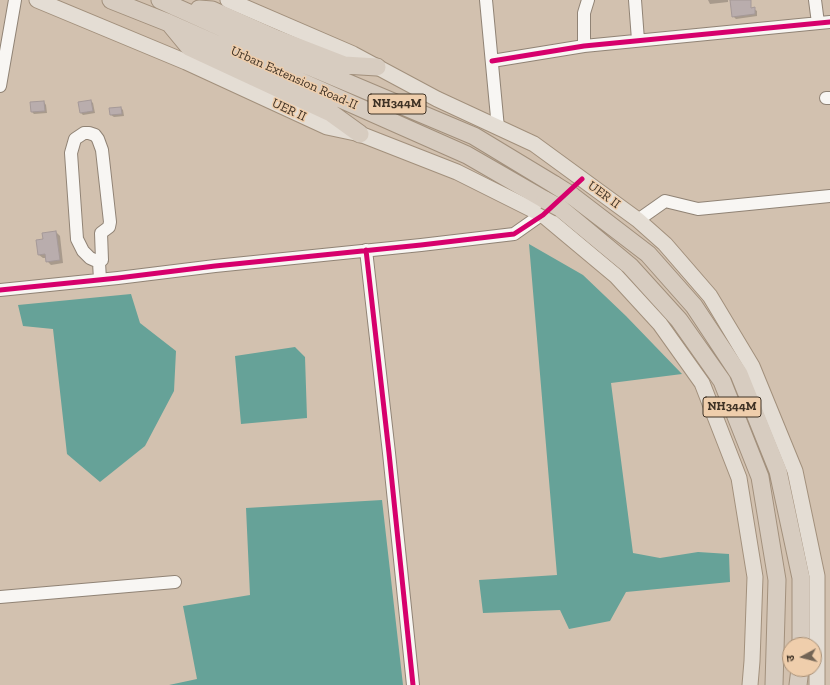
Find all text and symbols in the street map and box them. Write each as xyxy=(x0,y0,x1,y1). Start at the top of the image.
street label: Urban Extension Road-II xyxy=(228,43,360,113)
road number: NH344M xyxy=(368,94,426,114)
street label: UER II xyxy=(269,95,309,125)
street label: UER II xyxy=(585,178,623,212)
road number: NH344M xyxy=(703,397,761,417)
north arrow xyxy=(782,637,822,677)
text: उ xyxy=(784,654,797,662)

